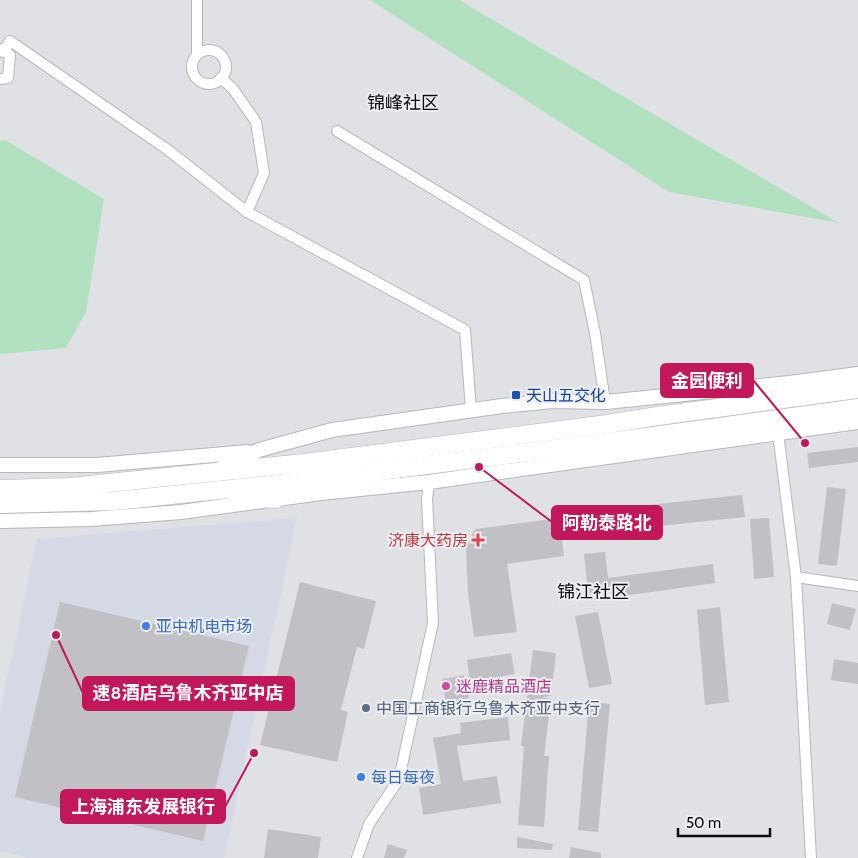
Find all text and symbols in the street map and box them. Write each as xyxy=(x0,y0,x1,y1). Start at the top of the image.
district label: 锦峰社区 xyxy=(367,92,439,114)
callout: 金园便利 xyxy=(661,364,753,397)
text: 金园便利 xyxy=(671,370,743,392)
place label: 天山五交化 xyxy=(526,386,606,405)
marker: 天山五交化 xyxy=(510,389,522,401)
callout: 阿勒泰路北 xyxy=(552,506,662,539)
text: 阿勒泰路北 xyxy=(562,512,652,534)
place label: 济康大药房 xyxy=(388,531,468,550)
marker: 济康大药房 xyxy=(472,534,484,546)
district label: 锦江社区 xyxy=(557,581,629,603)
place label: 亚中机电市场 xyxy=(156,617,252,636)
marker: 亚中机电市场 xyxy=(140,620,152,632)
callout: 速8酒店乌鲁木齐亚中店 xyxy=(83,677,294,710)
place label: 迷鹿精品酒店 xyxy=(456,677,552,696)
marker: 迷鹿精品酒店 xyxy=(440,680,452,692)
text: 速8酒店乌鲁木齐亚中店 xyxy=(93,682,283,704)
place label: 中国工商银行乌鲁木齐亚中支行 xyxy=(376,699,600,718)
marker: 中国工商银行乌鲁木齐亚中支行 xyxy=(360,702,372,714)
place label: 每日每夜 xyxy=(371,768,435,787)
marker: 每日每夜 xyxy=(355,771,367,783)
callout: 上海浦东发展银行 xyxy=(61,790,225,823)
text: 上海浦东发展银行 xyxy=(71,796,215,818)
scale bar xyxy=(678,806,770,838)
text: 50 m xyxy=(686,814,721,832)

